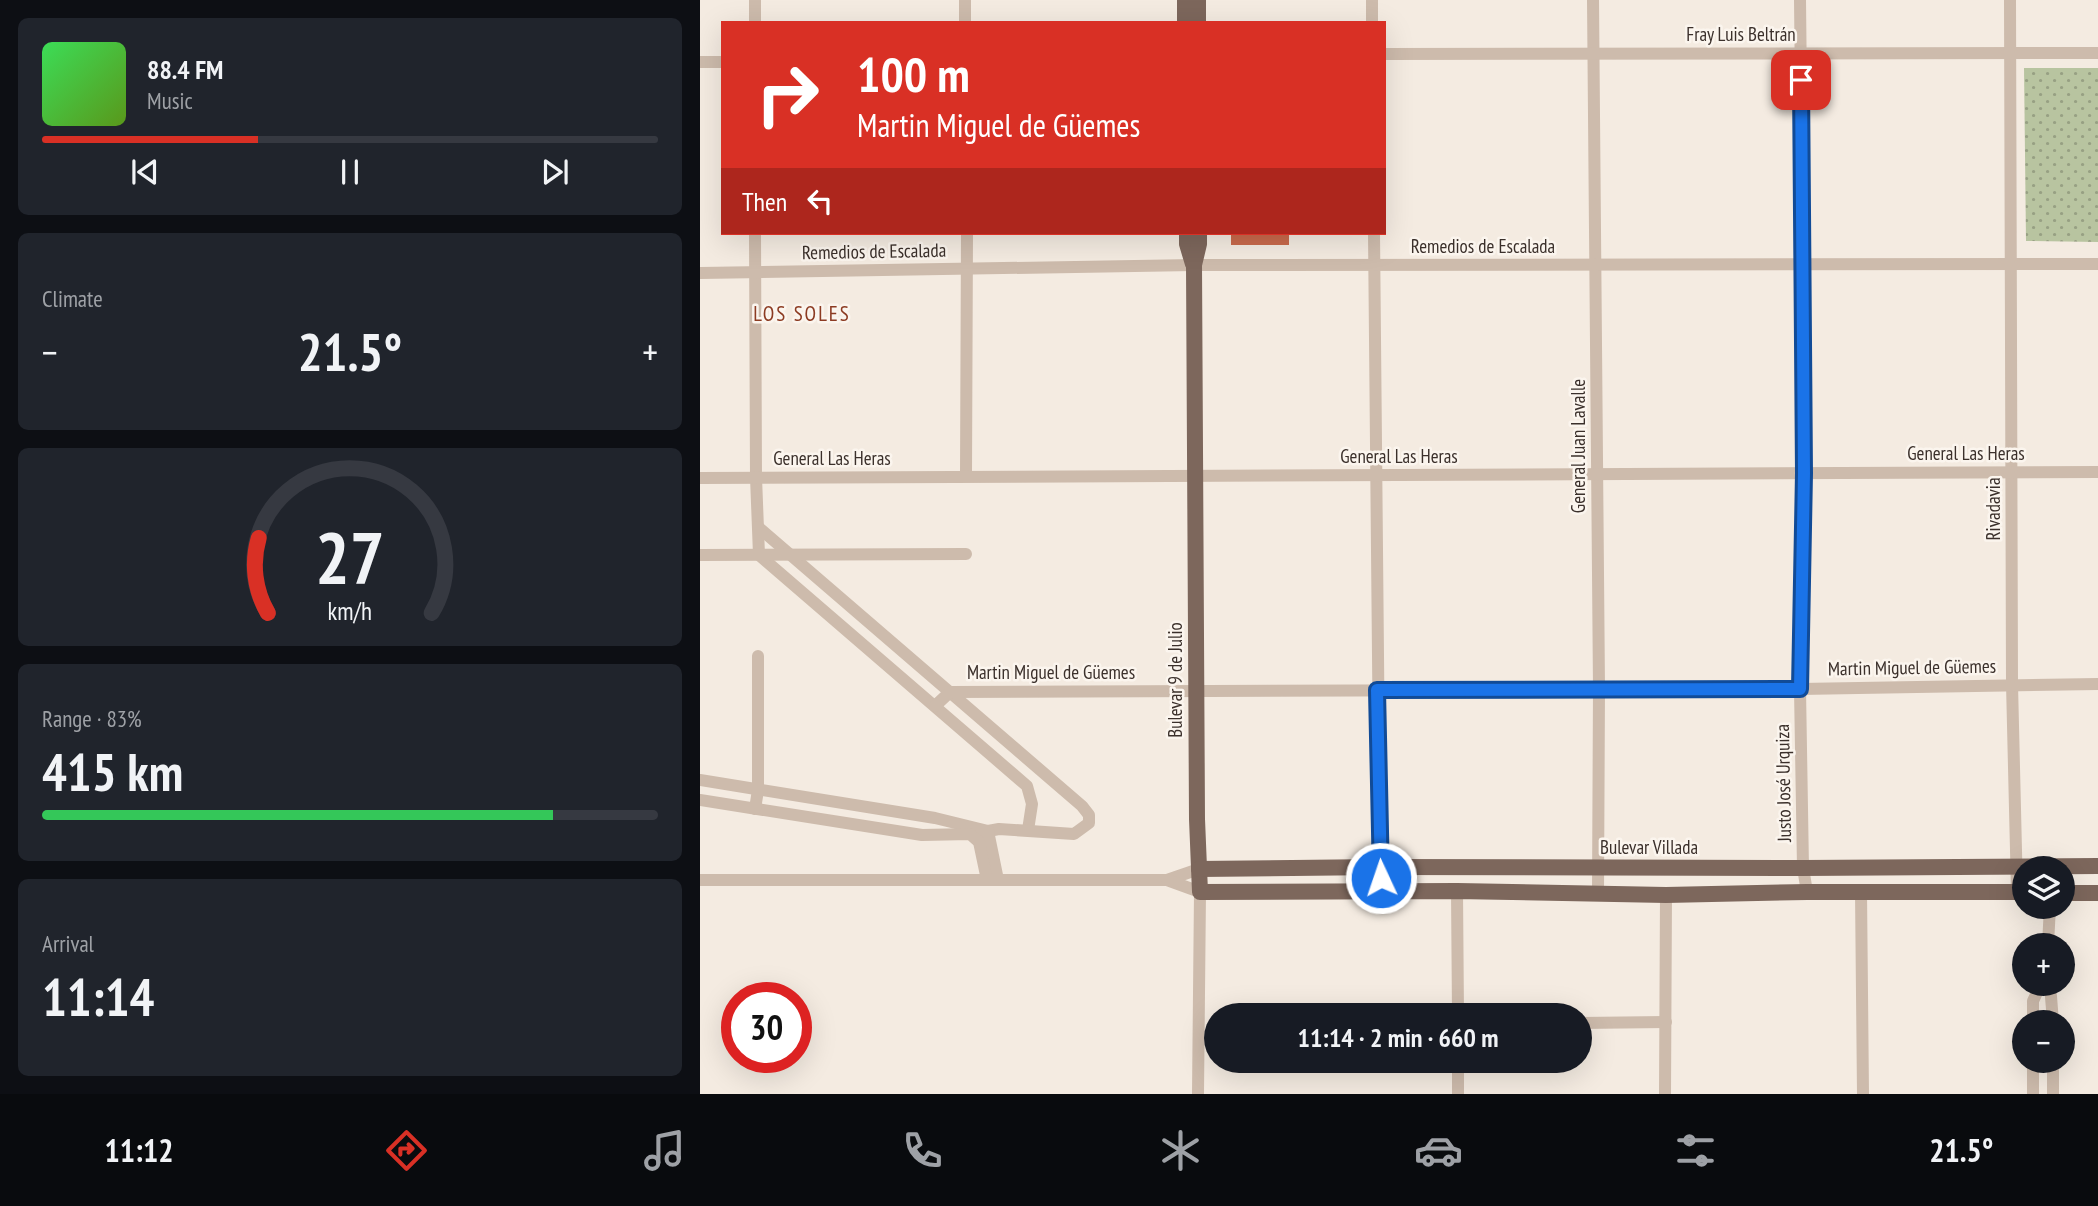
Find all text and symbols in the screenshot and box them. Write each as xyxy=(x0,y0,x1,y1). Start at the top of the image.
street label: Fray Luis Beltrán xyxy=(1686,22,1796,46)
text: 100 m xyxy=(857,42,970,106)
icon: right xyxy=(742,49,833,140)
pin xyxy=(1771,50,1831,110)
text: 88.4 FM xyxy=(147,53,223,86)
icon: arrive xyxy=(1782,61,1820,99)
text: Music xyxy=(147,86,193,115)
text: Martin Miguel de Güemes xyxy=(857,104,1140,146)
icon: previous xyxy=(126,153,164,191)
icon: pause xyxy=(331,153,369,191)
icon: next xyxy=(536,153,574,191)
icon: left xyxy=(801,182,839,220)
text: Then xyxy=(742,185,787,218)
street label: Remedios de Escalada xyxy=(1411,234,1555,258)
street label: Remedios de Escalada xyxy=(802,238,946,264)
text: Climate xyxy=(42,284,103,313)
district label: LOS SOLES xyxy=(753,300,851,327)
text: 21.5° xyxy=(298,318,402,385)
text: − xyxy=(42,327,58,376)
text: + xyxy=(642,327,658,376)
street label: General Juan Lavalle xyxy=(1566,379,1590,513)
street label: General Las Heras xyxy=(1907,441,2025,465)
street label: General Las Heras xyxy=(1340,444,1458,468)
street label: General Las Heras xyxy=(773,446,891,470)
street label: Rivadavia xyxy=(1981,477,2005,541)
text: 27 xyxy=(315,509,385,603)
text: km/h xyxy=(328,595,372,627)
street label: Bulevar 9 de Julio xyxy=(1163,622,1187,738)
street label: Martin Miguel de Güemes xyxy=(1828,654,1996,680)
street label: Martin Miguel de Güemes xyxy=(967,660,1135,684)
text: Range · 83% xyxy=(42,704,142,733)
street label: Justo José Urquiza xyxy=(1770,724,1796,843)
text: 415 km xyxy=(42,738,183,805)
street label: Bulevar Villada xyxy=(1600,835,1698,859)
position arrow xyxy=(1344,841,1418,915)
map controls xyxy=(2012,856,2075,1073)
button: layers xyxy=(2012,856,2075,919)
text: Arrival xyxy=(42,929,94,958)
button: + xyxy=(2012,933,2075,996)
text: 11:14 xyxy=(42,963,154,1030)
speed limit sign: 30 xyxy=(721,982,812,1073)
button: − xyxy=(2012,1010,2075,1073)
text: 11:14 · 2 min · 660 m xyxy=(1298,1021,1498,1054)
icon: directions xyxy=(382,1126,431,1175)
icon: music xyxy=(640,1126,689,1175)
icon: phone xyxy=(898,1126,947,1175)
icon: climate xyxy=(1156,1126,1205,1175)
icon: car xyxy=(1414,1126,1463,1175)
icon: filters xyxy=(1671,1126,1720,1175)
text: 11:12 xyxy=(104,1129,174,1171)
text: 21.5° xyxy=(1929,1129,1994,1171)

